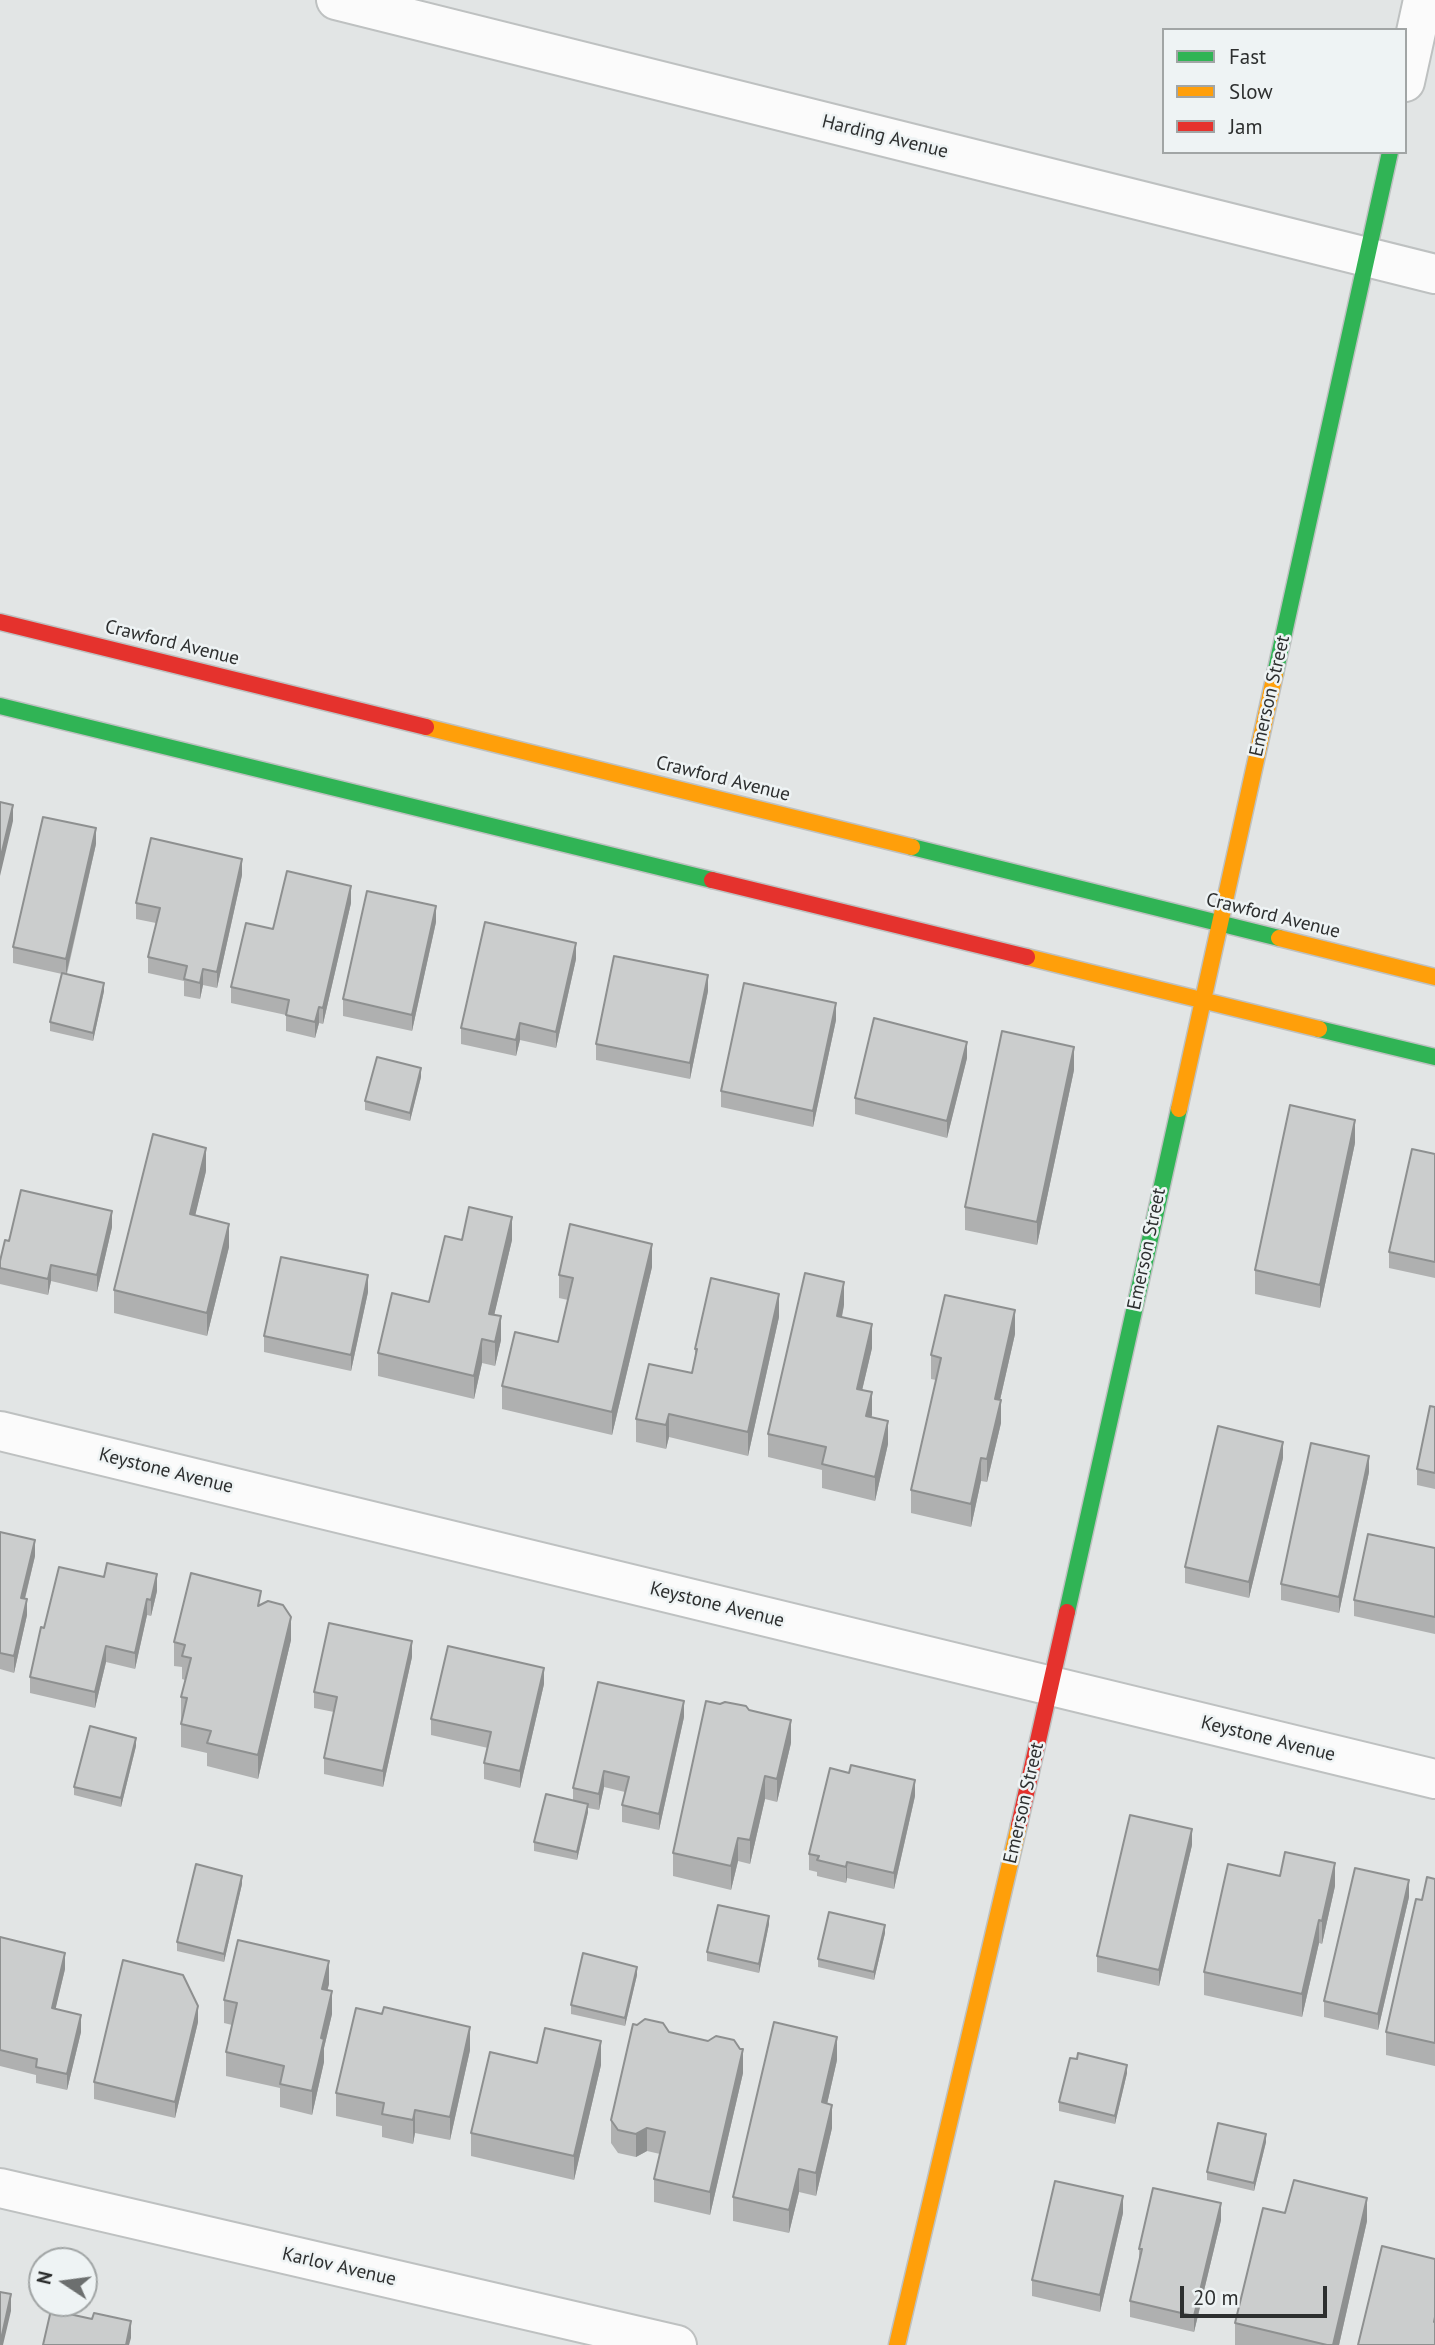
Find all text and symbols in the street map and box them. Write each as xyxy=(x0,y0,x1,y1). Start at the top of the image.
legend xyxy=(1162,28,1407,154)
text: Fast xyxy=(1229,43,1266,70)
text: Slow xyxy=(1229,78,1273,105)
street label: Harding Avenue xyxy=(820,110,950,164)
text: Jam xyxy=(1229,113,1263,140)
street label: Crawford Avenue xyxy=(103,615,241,671)
street label: Emerson Street xyxy=(1245,633,1295,759)
street label: Crawford Avenue xyxy=(654,751,792,807)
street label: Crawford Avenue xyxy=(1204,888,1342,944)
street label: Emerson Street xyxy=(1123,1186,1171,1312)
street label: Keystone Avenue xyxy=(96,1443,236,1499)
street label: Keystone Avenue xyxy=(647,1577,787,1633)
street label: Keystone Avenue xyxy=(1198,1711,1338,1767)
street label: Emerson Street xyxy=(999,1740,1049,1866)
street label: Karlov Avenue xyxy=(280,2243,398,2291)
north arrow xyxy=(28,2247,98,2317)
text: N xyxy=(31,2269,58,2287)
scale bar xyxy=(1183,2272,1330,2316)
text: 20 m xyxy=(1193,2284,1239,2311)

